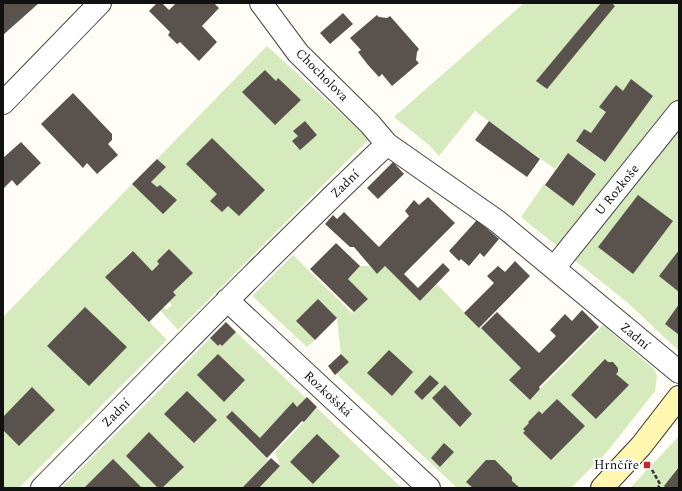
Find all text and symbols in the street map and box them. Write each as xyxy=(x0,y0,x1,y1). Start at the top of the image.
street label: Chocholova xyxy=(291,44,354,107)
street label: U Rozkoše xyxy=(590,160,644,220)
street label: Zadní xyxy=(326,164,365,203)
street label: Zadní xyxy=(616,318,655,355)
street label: Rozkošská xyxy=(299,366,357,422)
street label: Zadní xyxy=(97,393,136,432)
place label: Hrnčíře xyxy=(594,455,639,475)
marker: Hrnčíře xyxy=(642,460,652,470)

